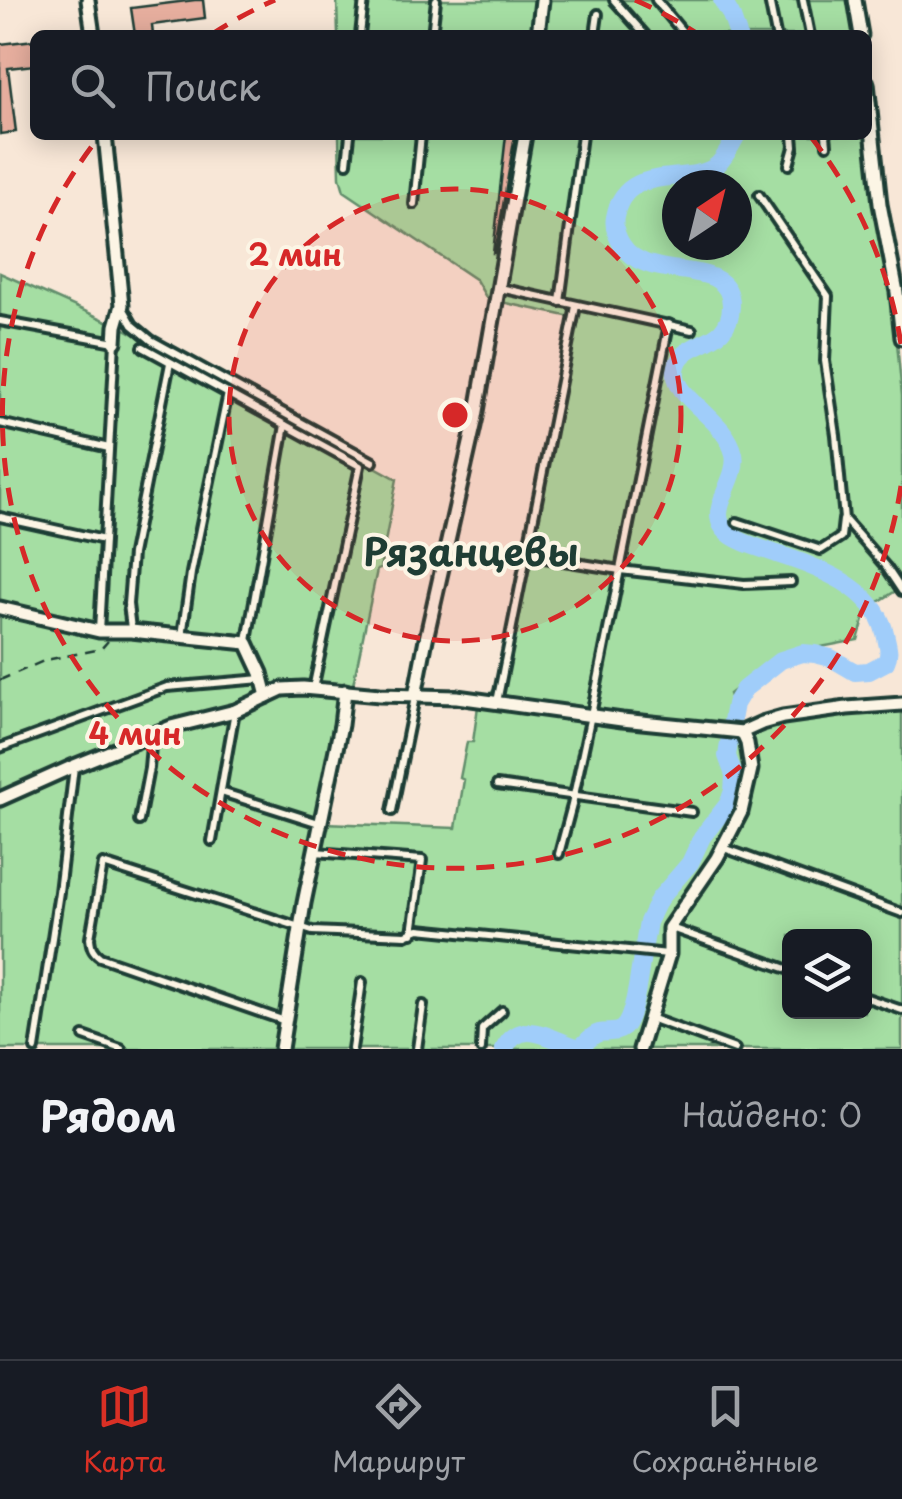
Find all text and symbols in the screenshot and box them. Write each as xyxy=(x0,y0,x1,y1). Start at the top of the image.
search box xyxy=(30,30,872,140)
text: Поиск xyxy=(145,57,260,114)
icon: search xyxy=(65,58,120,113)
north arrow xyxy=(662,170,752,260)
text: 2 мин xyxy=(248,231,342,276)
centre of rings xyxy=(437,397,473,433)
district label: Рязанцевы xyxy=(363,522,579,579)
text: 4 мин xyxy=(89,710,181,755)
map controls xyxy=(782,929,872,1019)
button: layers xyxy=(782,929,872,1019)
text: Рядом xyxy=(40,1083,177,1146)
text: Найдено: 0 xyxy=(682,1090,862,1138)
tab: Карта xyxy=(83,1379,166,1482)
tab: Маршрут xyxy=(332,1379,465,1482)
tab: Сохранённые xyxy=(631,1379,819,1482)

